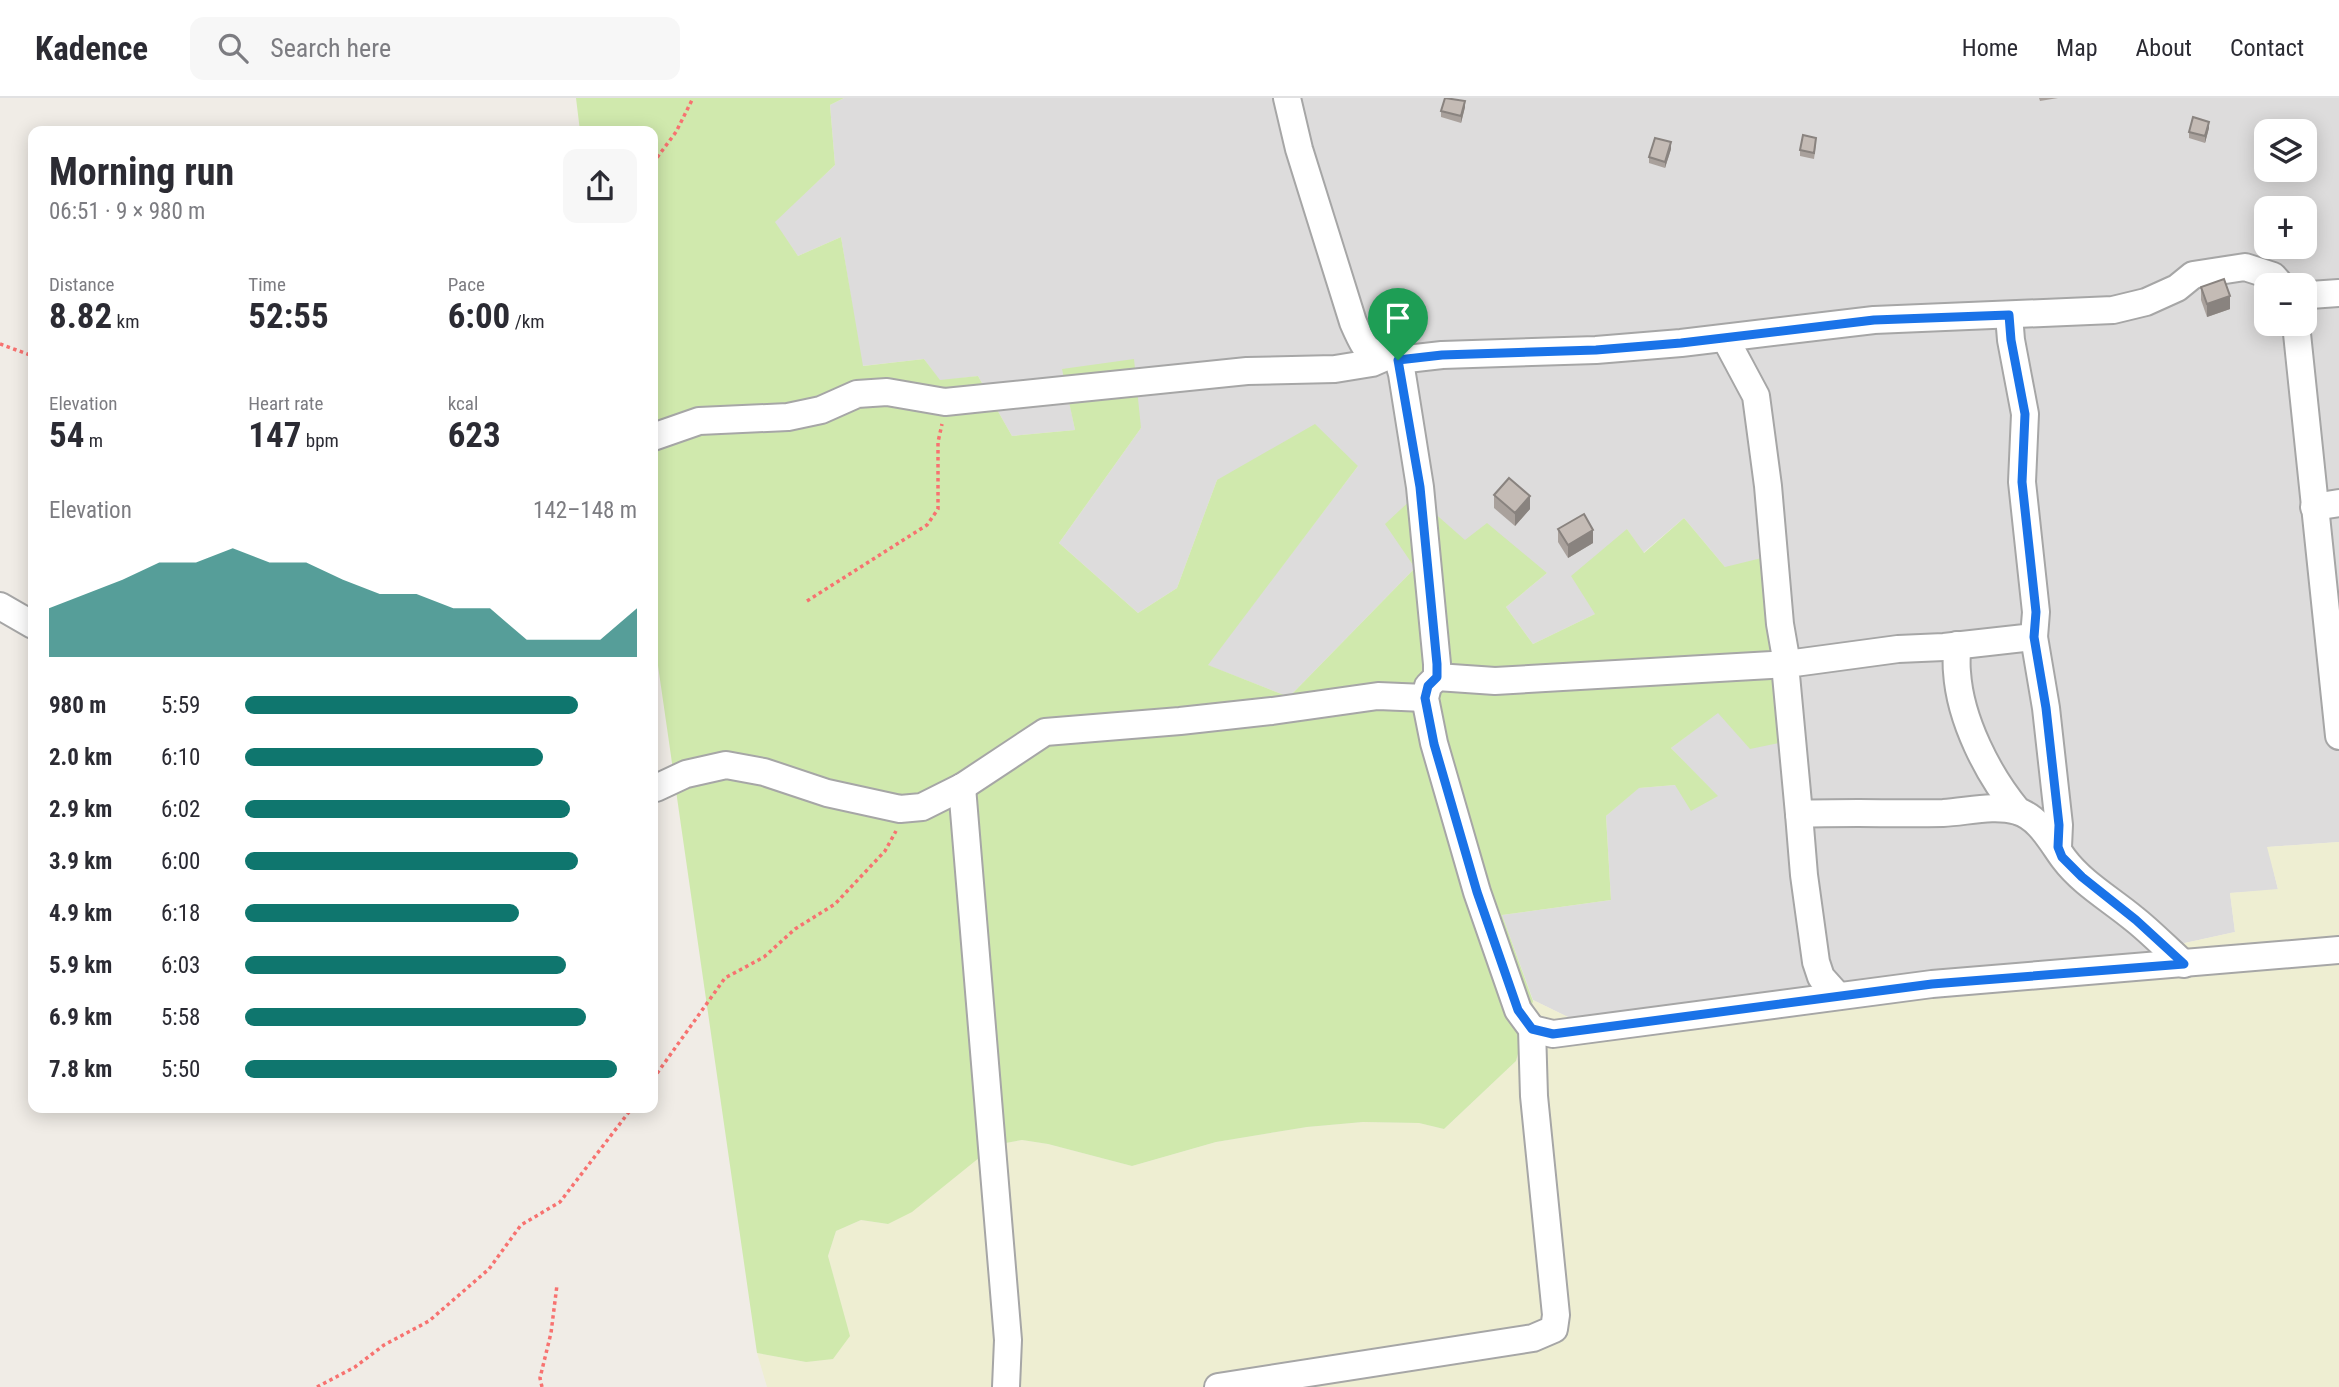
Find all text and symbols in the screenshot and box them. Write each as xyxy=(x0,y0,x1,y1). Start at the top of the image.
search box xyxy=(190,17,680,80)
text: Kadence xyxy=(35,29,148,68)
icon: search xyxy=(214,29,252,67)
text: Search here xyxy=(270,33,391,63)
text: Home xyxy=(1962,34,2018,62)
text: Map xyxy=(2056,34,2098,62)
text: About xyxy=(2136,34,2192,62)
text: Contact xyxy=(2230,34,2304,62)
map controls xyxy=(2254,119,2317,336)
button: layers xyxy=(2254,119,2317,182)
button: share xyxy=(563,149,637,223)
text: Morning run xyxy=(49,150,234,194)
button: + xyxy=(2254,196,2317,259)
text: 06:51 · 9 × 980 m xyxy=(49,198,205,225)
text: Distance xyxy=(49,273,114,296)
text: Time xyxy=(248,273,286,296)
text: Pace xyxy=(448,273,485,296)
button: − xyxy=(2254,273,2317,336)
pin xyxy=(1368,288,1428,360)
text: 8.82 xyxy=(49,296,112,337)
text: 52:55 xyxy=(248,296,329,337)
text: 6:00 xyxy=(448,296,510,337)
icon: arrive xyxy=(1379,299,1417,337)
text: km xyxy=(112,310,139,333)
text: /km xyxy=(510,310,545,333)
text: Elevation xyxy=(49,392,117,415)
text: Heart rate xyxy=(248,392,323,415)
text: kcal xyxy=(448,392,478,415)
text: 54 xyxy=(49,415,84,456)
text: 147 xyxy=(248,415,301,456)
text: 623 xyxy=(448,415,501,456)
text: m xyxy=(84,429,103,452)
text: bpm xyxy=(301,429,339,452)
text: Elevation xyxy=(49,497,132,524)
text: 142–148 m xyxy=(533,497,637,524)
text: 980 m xyxy=(49,692,106,719)
text: 5:59 xyxy=(161,692,200,719)
text: 2.0 km xyxy=(49,744,112,771)
text: 6:10 xyxy=(161,744,200,771)
text: 2.9 km xyxy=(49,796,112,823)
text: 6:02 xyxy=(161,796,200,823)
text: 3.9 km xyxy=(49,848,112,875)
text: 6:00 xyxy=(161,848,200,875)
text: 4.9 km xyxy=(49,900,112,927)
text: 6:18 xyxy=(161,900,200,927)
text: 5.9 km xyxy=(49,952,112,979)
text: 6:03 xyxy=(161,952,200,979)
text: 6.9 km xyxy=(49,1004,112,1031)
text: 5:58 xyxy=(161,1004,200,1031)
text: 7.8 km xyxy=(49,1056,112,1083)
text: 5:50 xyxy=(161,1056,200,1083)

